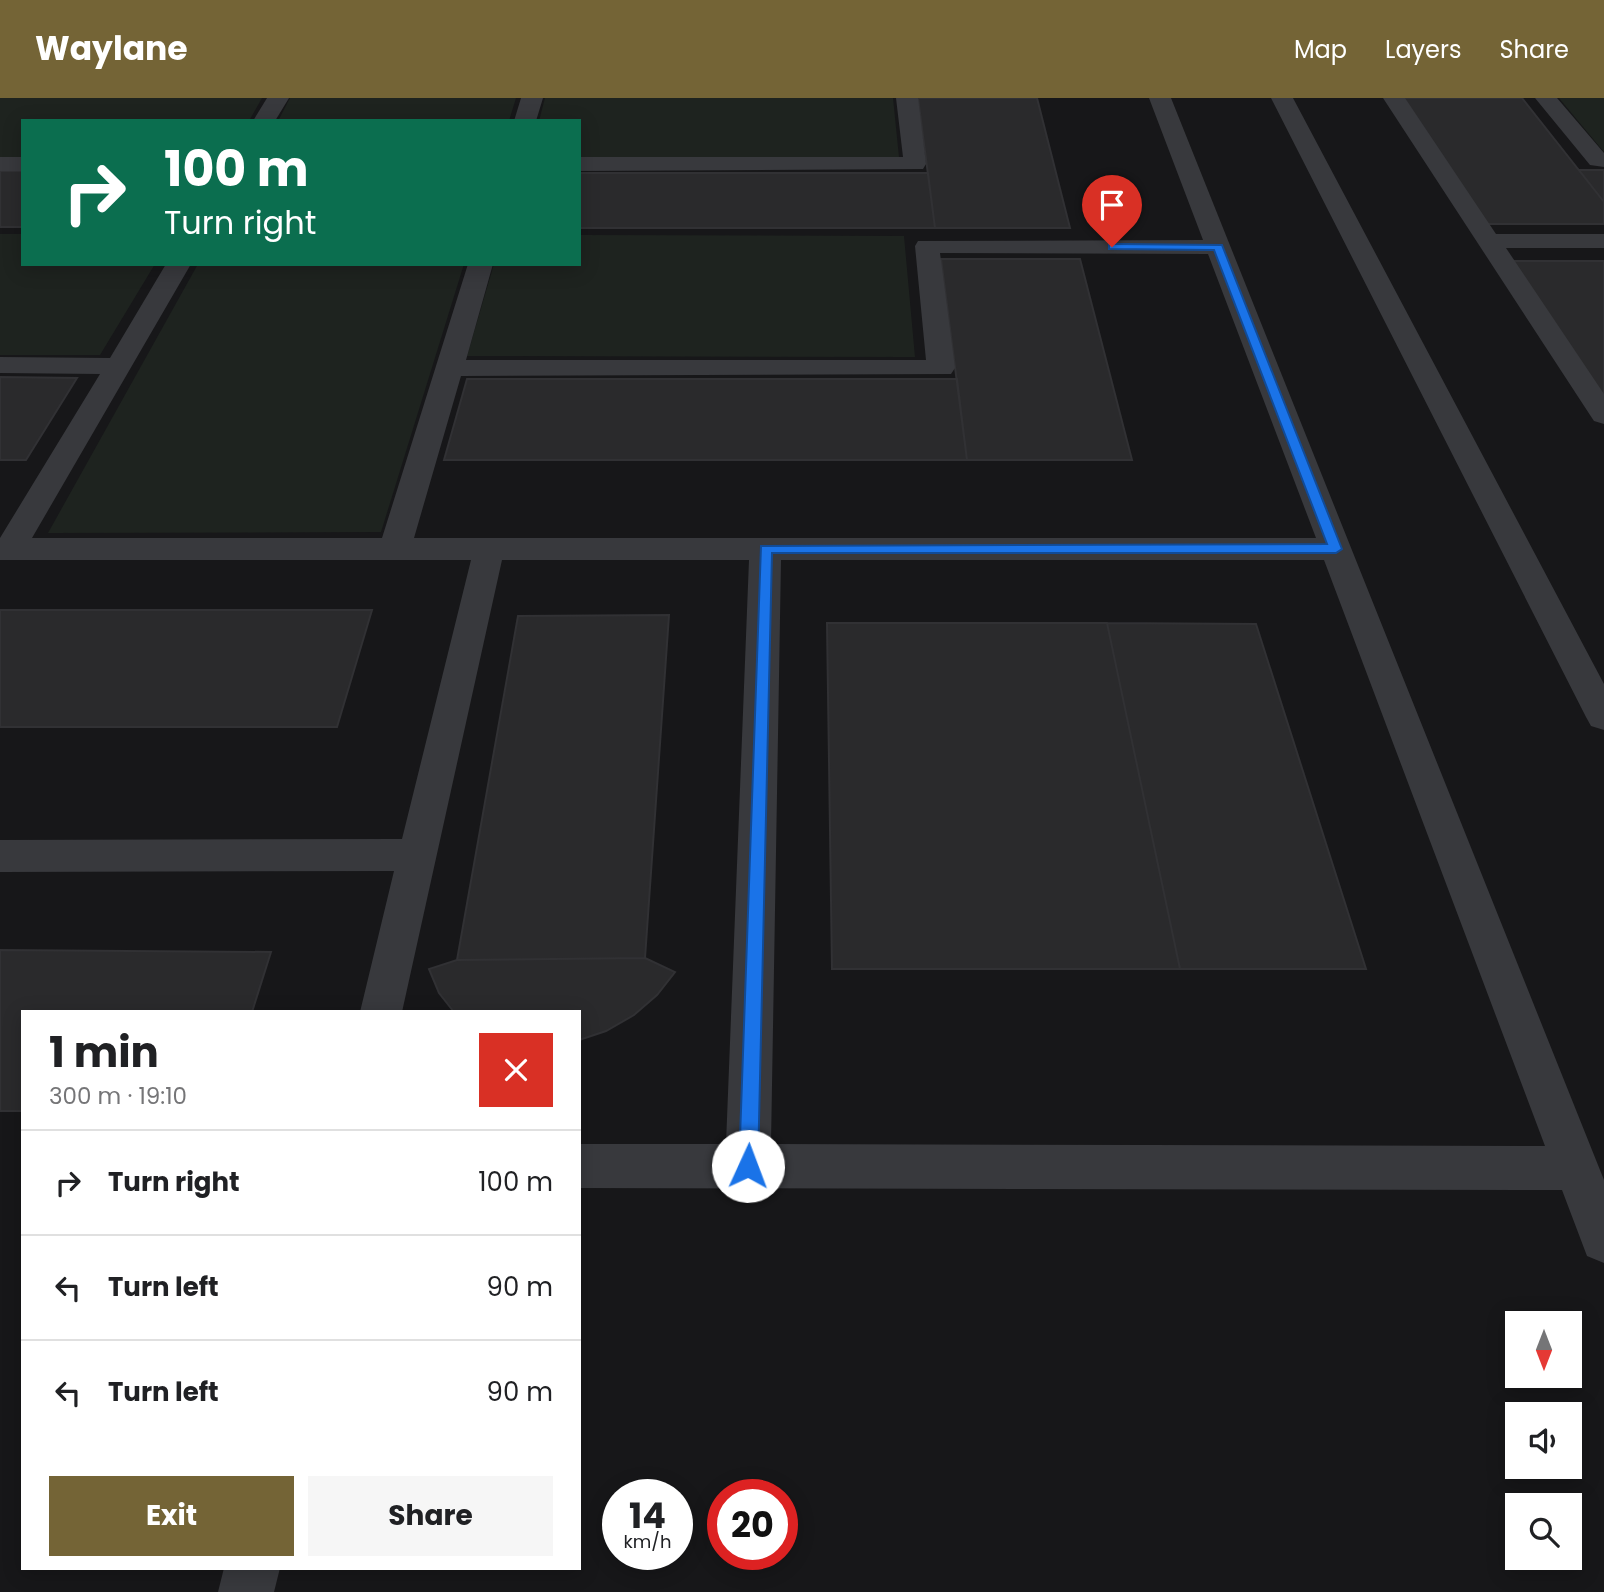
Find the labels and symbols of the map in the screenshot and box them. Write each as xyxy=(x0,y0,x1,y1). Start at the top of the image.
pin xyxy=(1082,175,1142,247)
position arrow xyxy=(711,1129,785,1203)
north arrow xyxy=(1505,1311,1582,1388)
speed limit sign: 20 xyxy=(707,1479,798,1570)

